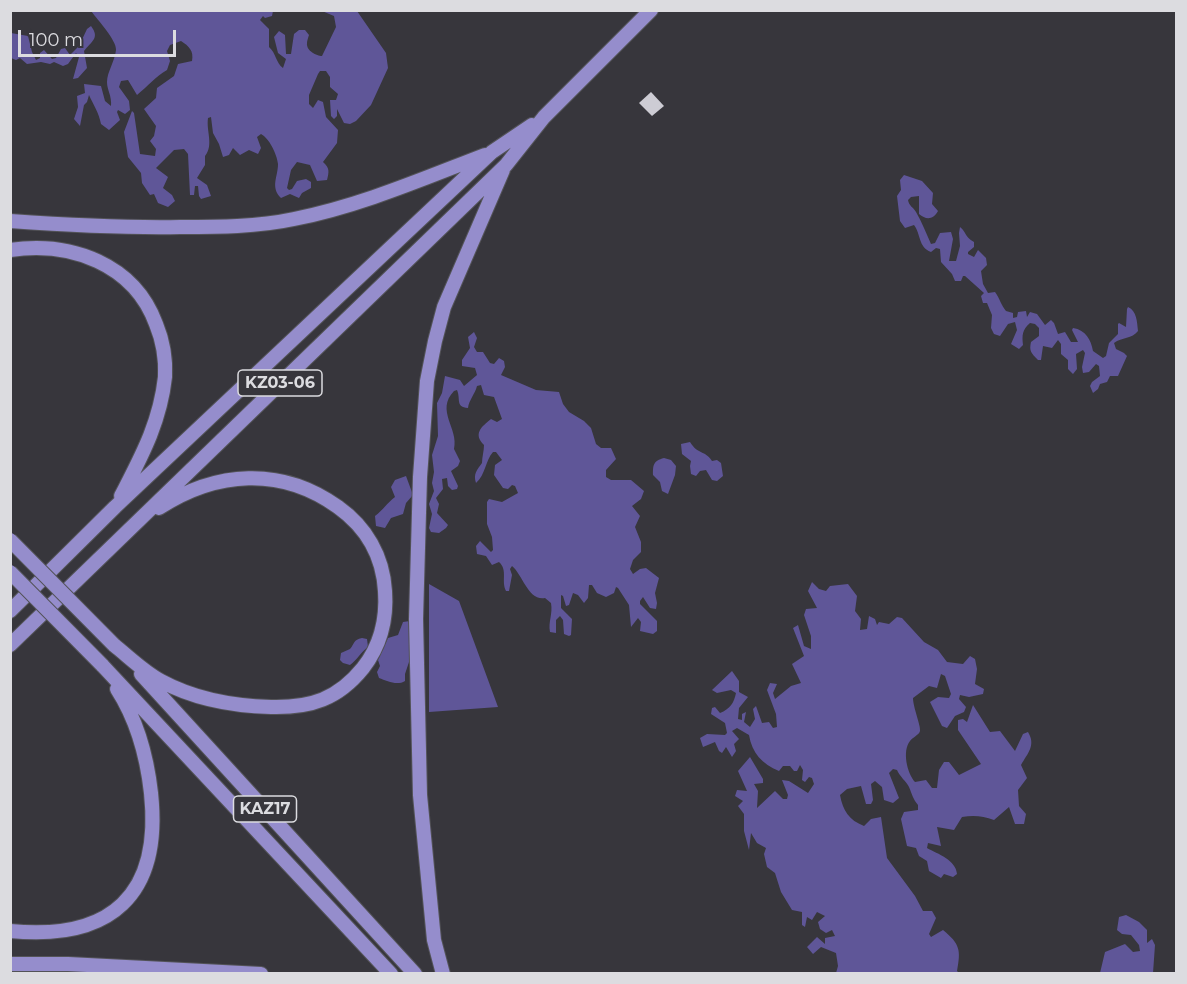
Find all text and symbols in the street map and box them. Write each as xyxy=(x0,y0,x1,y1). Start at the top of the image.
scale bar xyxy=(21,18,178,56)
text: 100 m xyxy=(29,29,83,51)
road number: KZ03-06 xyxy=(238,370,322,396)
road number: KAZ17 xyxy=(234,796,296,822)

